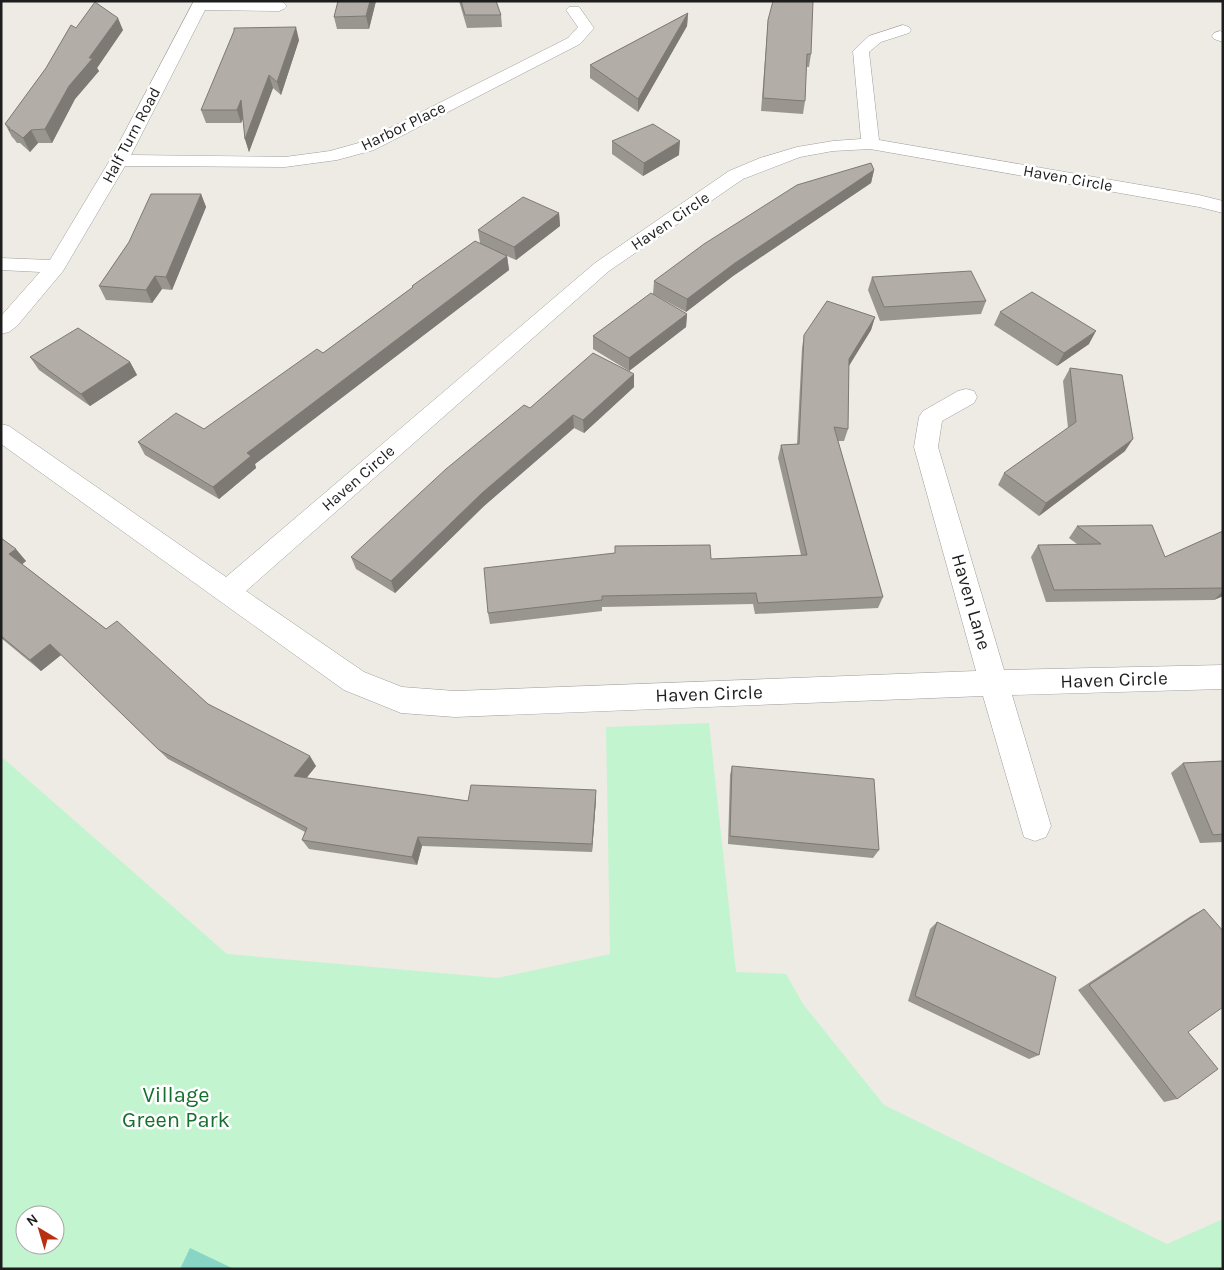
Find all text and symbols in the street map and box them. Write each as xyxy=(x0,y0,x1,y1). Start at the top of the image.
street label: Half Turn Road xyxy=(98,84,164,186)
street label: Harbor Place xyxy=(358,97,448,155)
street label: Haven Circle xyxy=(1022,161,1114,195)
street label: Haven Circle xyxy=(627,188,713,254)
street label: Haven Circle xyxy=(318,441,398,515)
street label: Haven Lane xyxy=(947,551,995,653)
street label: Haven Circle xyxy=(1060,667,1168,693)
street label: Haven Circle xyxy=(655,681,763,707)
park label: Village Green Park xyxy=(122,1082,230,1133)
north arrow xyxy=(15,1205,65,1255)
text: N xyxy=(23,1210,41,1230)

